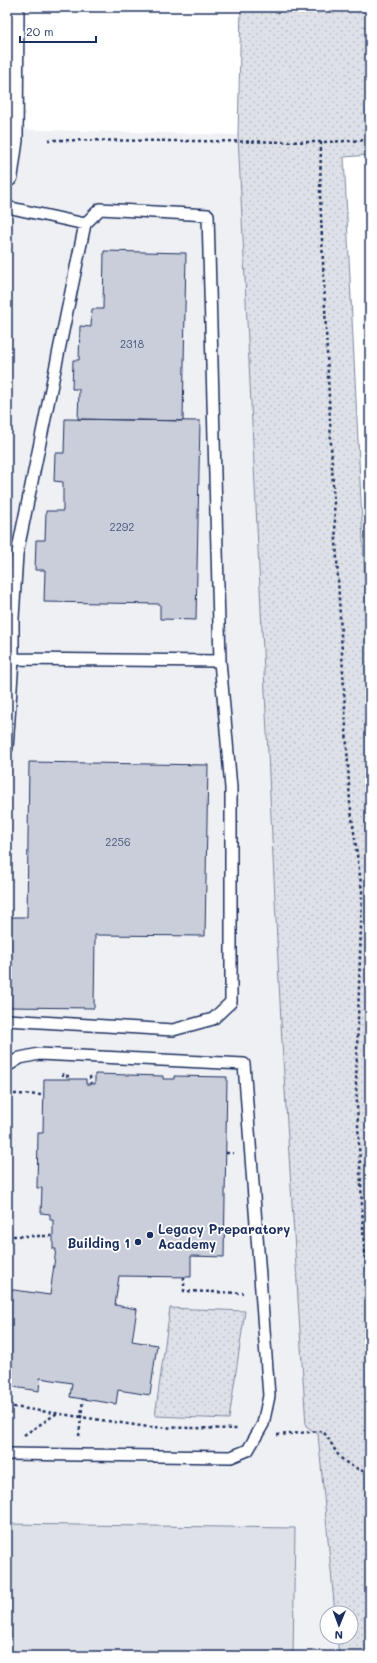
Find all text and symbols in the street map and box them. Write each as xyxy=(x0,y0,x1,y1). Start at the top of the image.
scale bar xyxy=(20,18,96,44)
text: 20 m xyxy=(26,23,54,39)
house number: 2318 xyxy=(120,336,144,351)
house number: 2292 xyxy=(110,519,134,534)
house number: 2256 xyxy=(105,834,131,849)
place label: Legacy Preparatory Academy xyxy=(158,1220,290,1253)
marker: Legacy Preparatory Academy xyxy=(145,1230,155,1240)
place label: Building 1 xyxy=(68,1234,130,1251)
marker: Building 1 xyxy=(133,1237,143,1247)
north arrow xyxy=(319,1605,359,1645)
text: N xyxy=(335,1628,343,1643)

